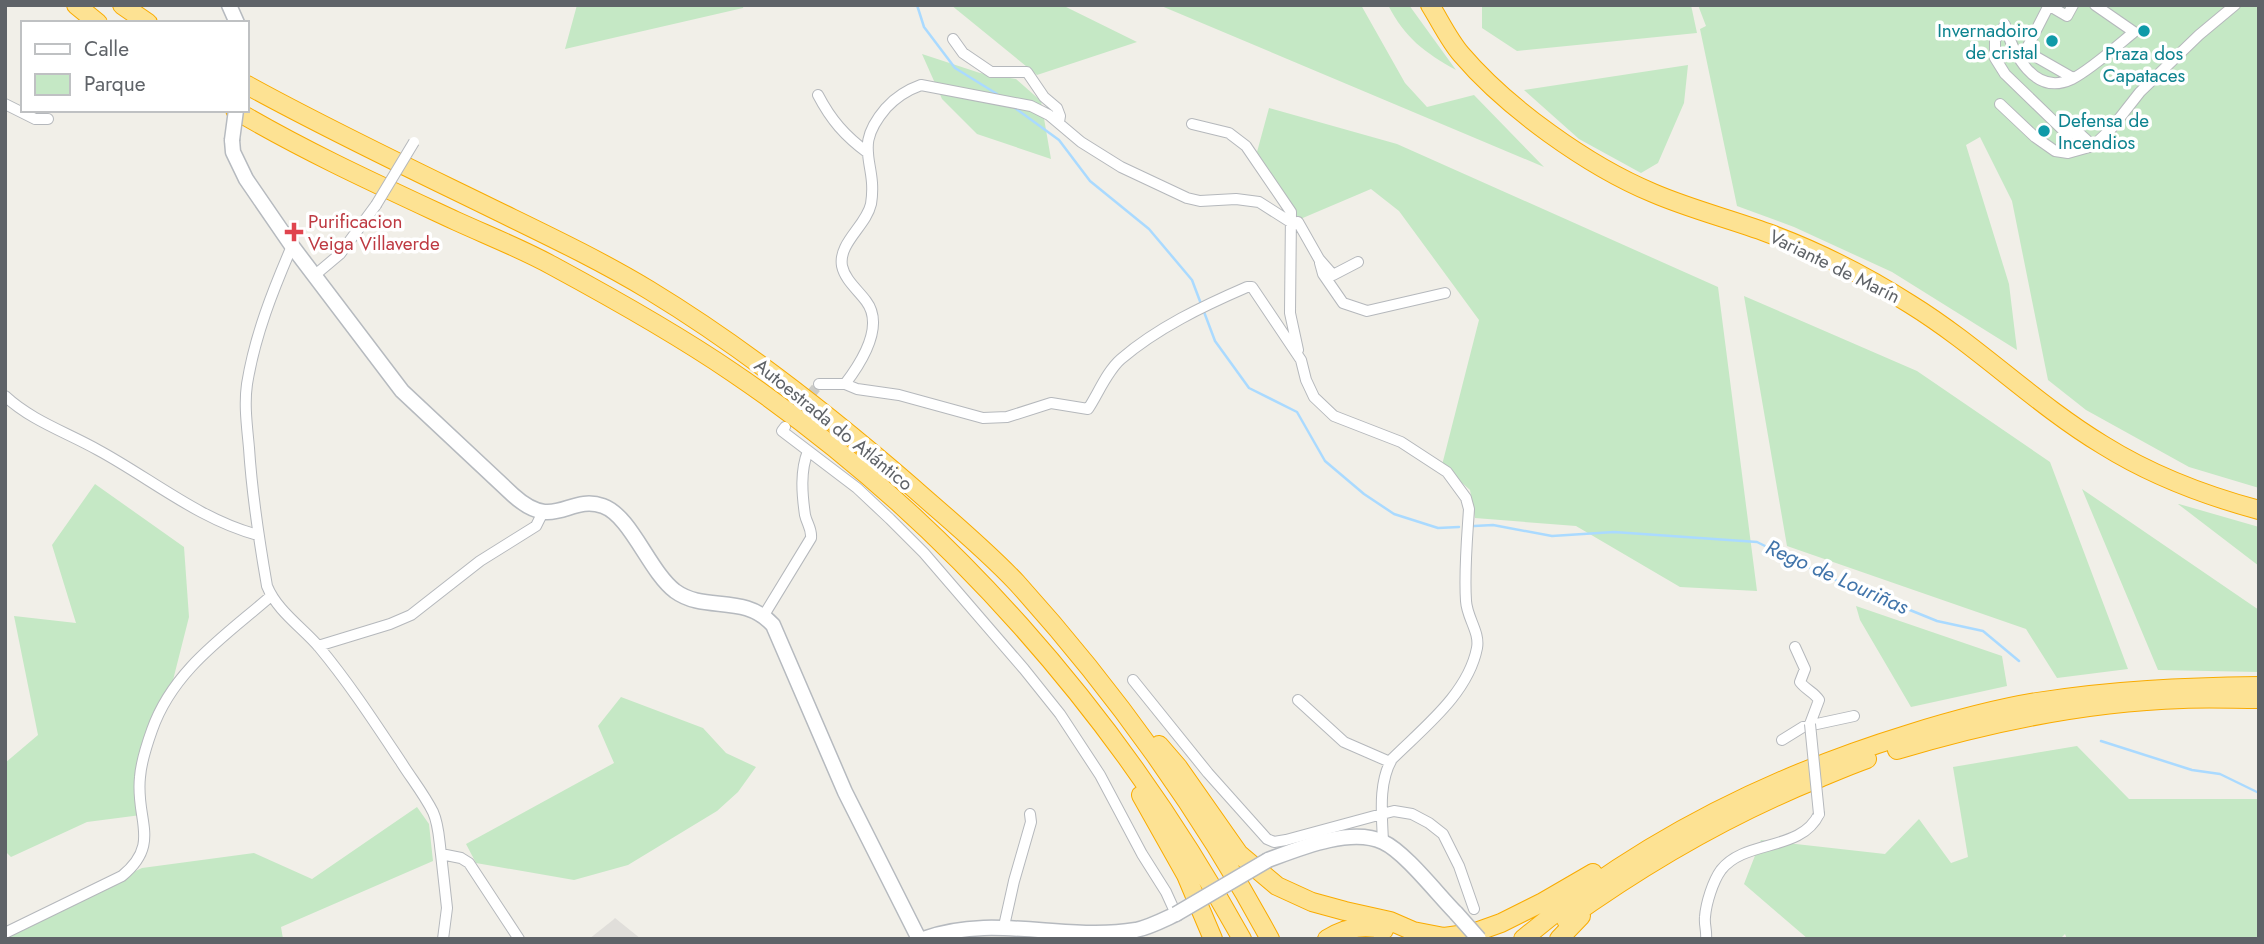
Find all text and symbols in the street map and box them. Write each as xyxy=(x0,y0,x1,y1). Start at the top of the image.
place label: Invernadoiro de cristal xyxy=(1937,17,2038,66)
legend xyxy=(21,21,248,112)
marker: Praza dos Capataces xyxy=(2136,23,2152,39)
marker: Invernadoiro de cristal xyxy=(2044,33,2060,49)
text: Calle xyxy=(84,34,129,64)
place label: Praza dos Capataces xyxy=(2103,40,2186,89)
text: Parque xyxy=(84,69,146,99)
place label: Defensa de Incendios xyxy=(2058,107,2149,156)
marker: Defensa de Incendios xyxy=(2036,123,2052,139)
place label: Purificacion Veiga Villaverde xyxy=(308,208,440,257)
street label: Variante de Marín xyxy=(1765,223,1905,310)
marker: Purificacion Veiga Villaverde xyxy=(286,224,302,240)
street label: Autoestrada do Atlántico xyxy=(749,352,919,497)
water label: Rego de Louriñas xyxy=(1761,532,1914,622)

